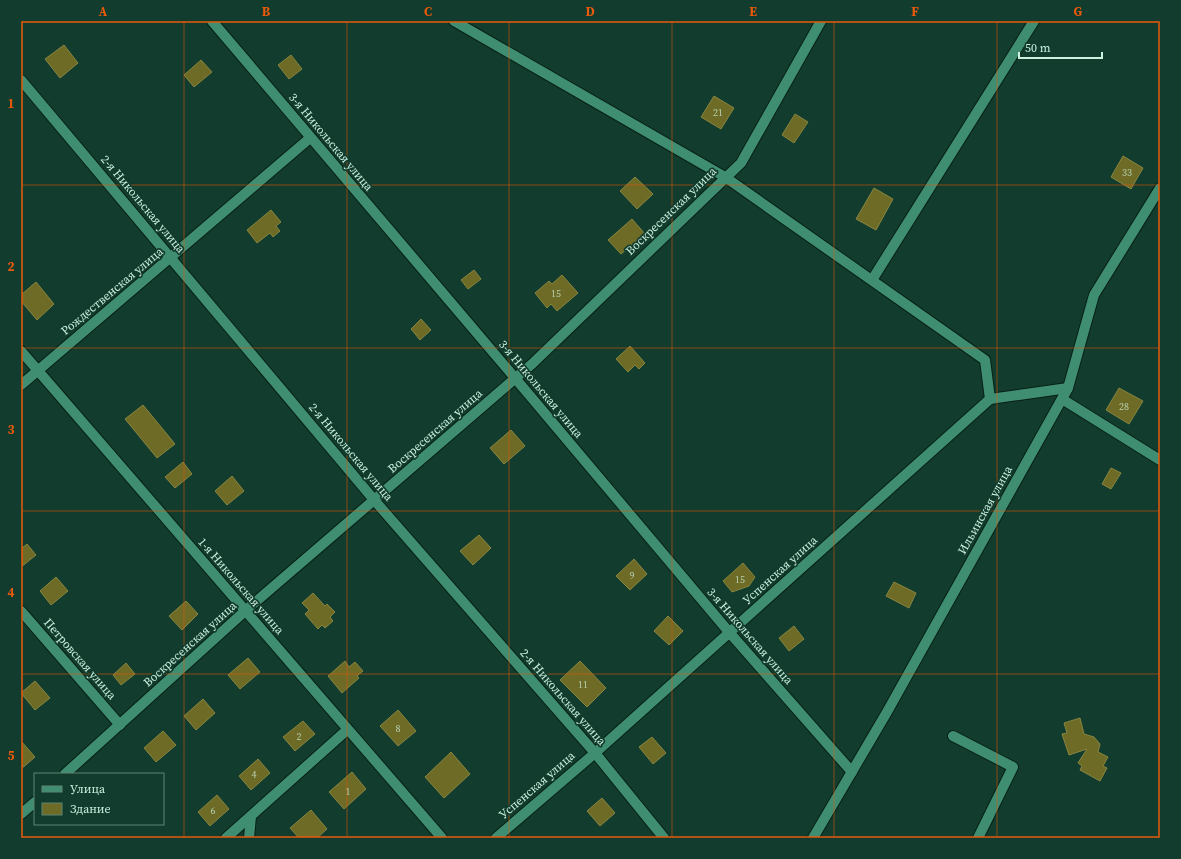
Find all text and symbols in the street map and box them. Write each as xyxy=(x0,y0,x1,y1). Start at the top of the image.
text: A xyxy=(99,3,108,20)
text: B xyxy=(262,3,271,20)
text: C xyxy=(424,3,432,20)
text: D xyxy=(585,3,595,20)
text: E xyxy=(749,3,757,20)
text: F xyxy=(911,3,919,20)
text: G xyxy=(1074,3,1083,20)
scale bar xyxy=(1019,34,1102,60)
text: 50 m xyxy=(1025,40,1051,56)
street label: 3-я Никольская улица xyxy=(285,90,377,195)
text: 1 xyxy=(7,95,15,112)
house number: 21 xyxy=(713,106,723,119)
street label: 2-я Никольская улица xyxy=(97,152,189,257)
street label: Воскресенская улица xyxy=(622,163,720,259)
house number: 33 xyxy=(1122,166,1132,179)
street label: Рождественская улица xyxy=(58,243,167,338)
text: 2 xyxy=(7,258,15,275)
house number: 15 xyxy=(551,287,561,300)
street label: 3-я Никольская улица xyxy=(495,337,587,442)
street label: Воскресенская улица xyxy=(384,385,486,477)
street label: 2-я Никольская улица xyxy=(305,400,397,505)
house number: 28 xyxy=(1119,400,1129,413)
text: 3 xyxy=(7,421,15,438)
street label: Ильинская улица xyxy=(954,462,1016,557)
street label: Успенская улица xyxy=(739,532,821,608)
street label: 1-я Никольская улица xyxy=(195,534,288,638)
house number: 9 xyxy=(630,569,635,582)
house number: 15 xyxy=(735,573,745,586)
text: 4 xyxy=(7,584,15,601)
street label: 3-я Никольская улица xyxy=(704,584,797,688)
street label: Воскресенская улица xyxy=(140,597,241,690)
street label: Петровская улица xyxy=(40,615,120,704)
street label: 2-я Никольская улица xyxy=(517,645,610,749)
house number: 11 xyxy=(578,678,588,691)
house number: 8 xyxy=(396,722,401,735)
house number: 2 xyxy=(297,730,302,743)
text: 5 xyxy=(7,747,15,764)
street label: Успенская улица xyxy=(496,747,579,822)
house number: 4 xyxy=(252,768,257,781)
legend xyxy=(34,773,164,825)
text: Улица xyxy=(70,781,106,797)
house number: 1 xyxy=(346,785,351,798)
text: Здание xyxy=(70,801,111,817)
house number: 6 xyxy=(211,804,216,817)

